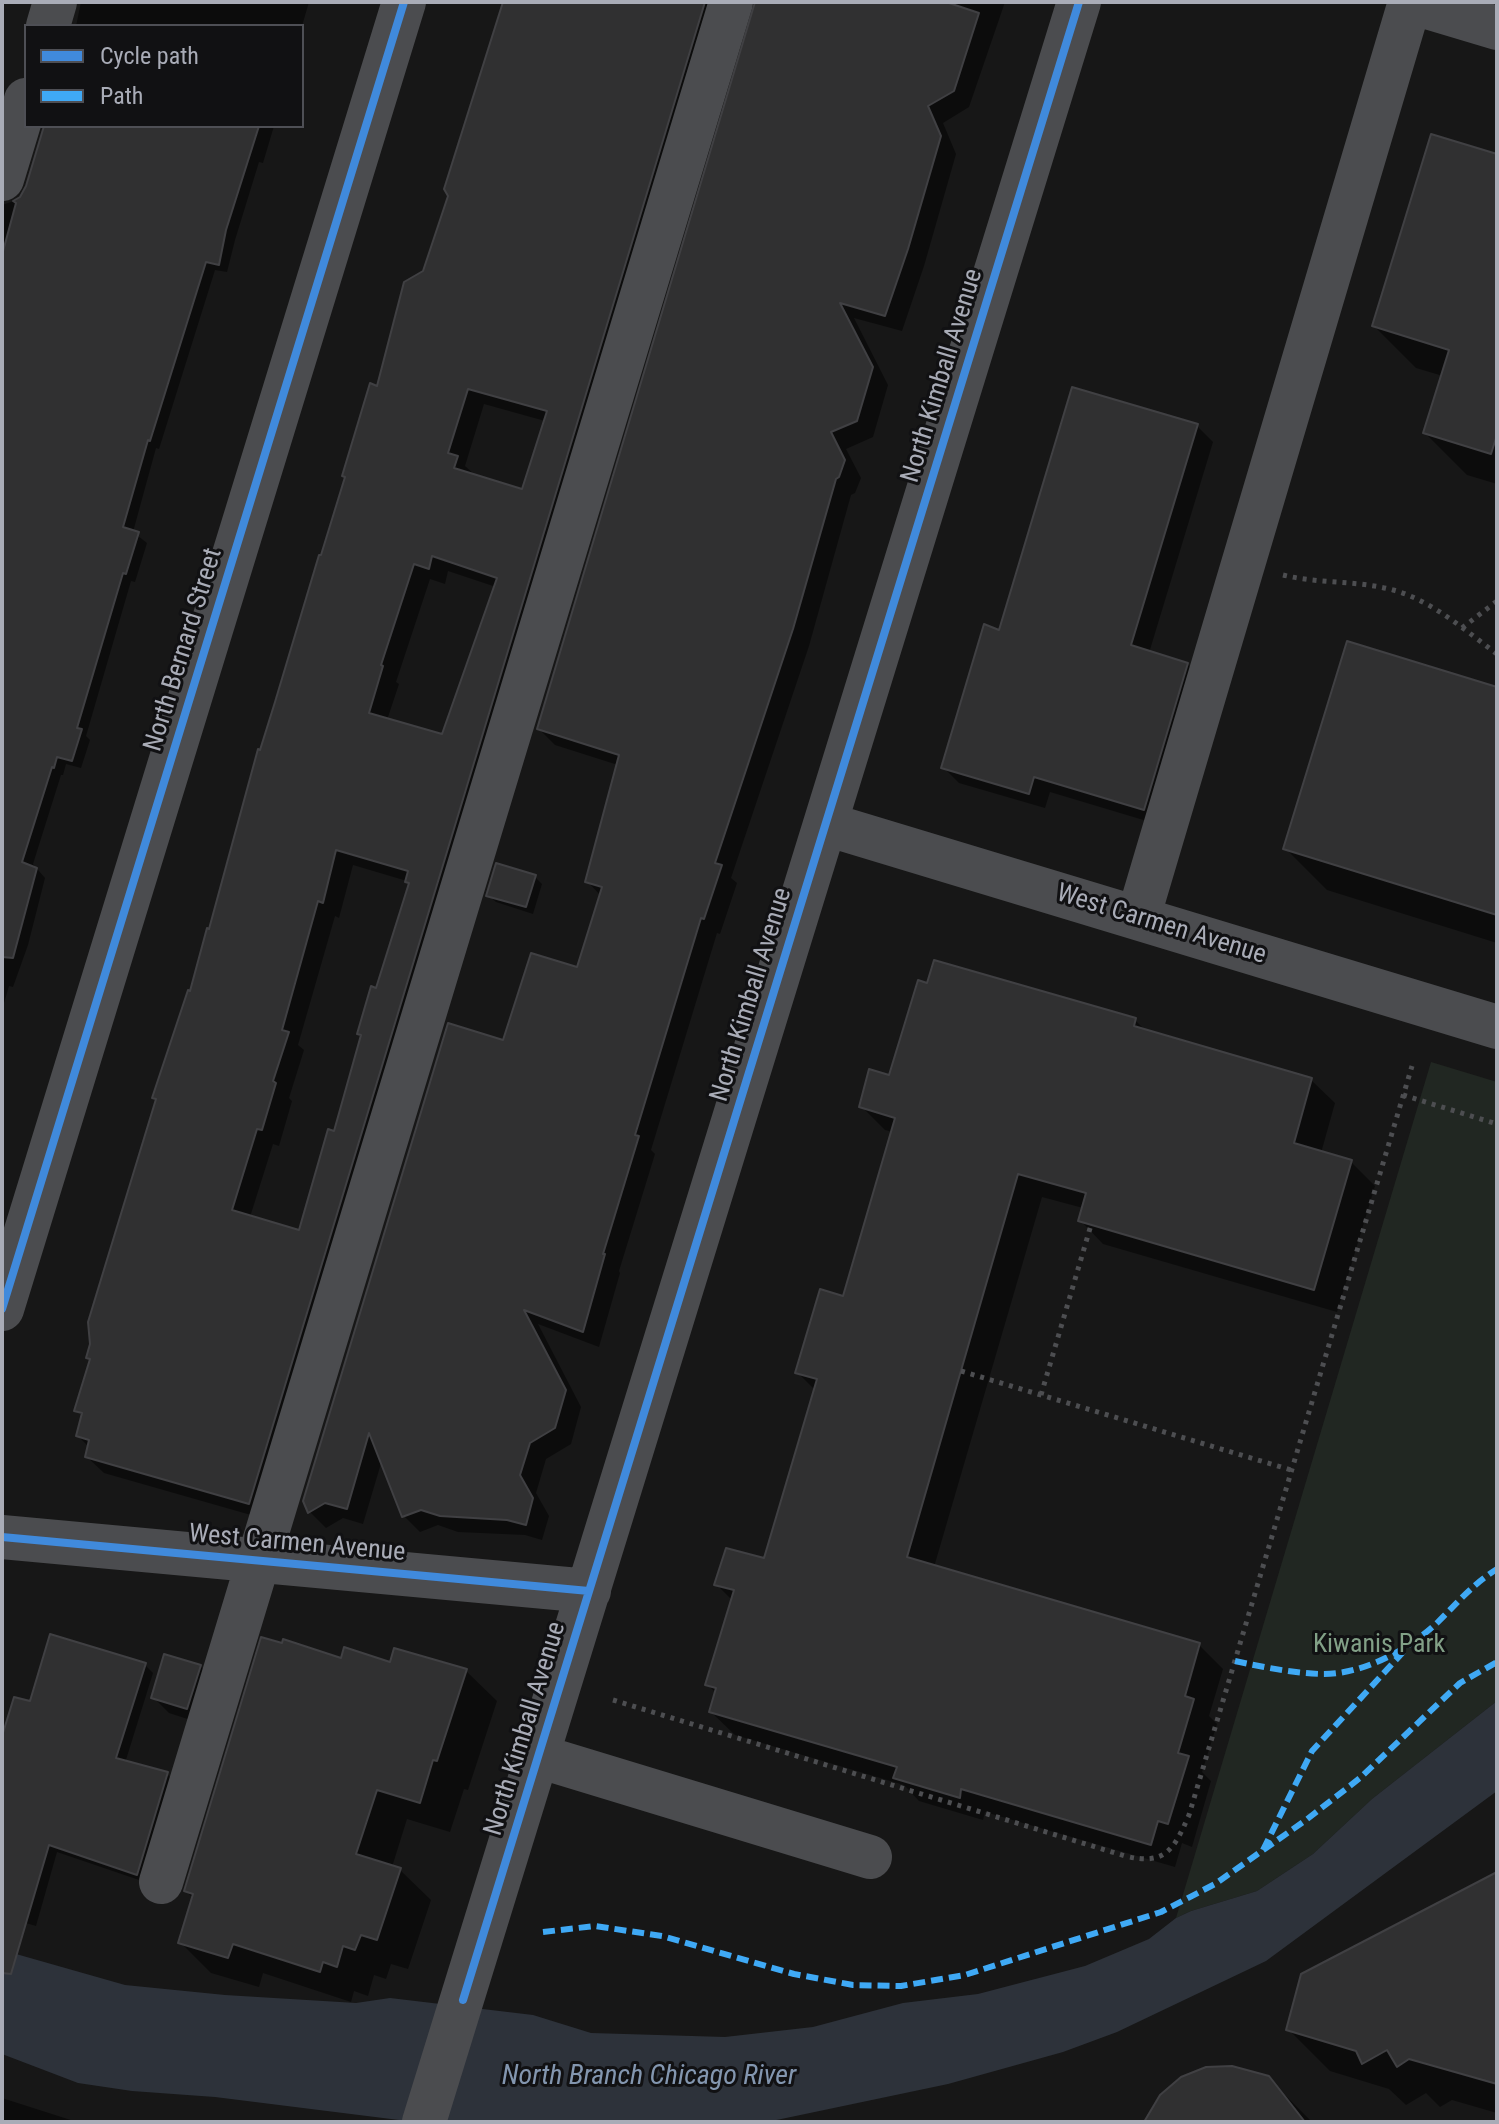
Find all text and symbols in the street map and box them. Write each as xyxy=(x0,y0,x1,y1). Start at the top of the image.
legend xyxy=(24,24,304,128)
text: Cycle path xyxy=(100,42,199,70)
text: Path xyxy=(100,82,143,110)
street label: North Kimball Avenue xyxy=(896,265,990,487)
street label: North Bernard Street xyxy=(138,545,230,755)
street label: West Carmen Avenue xyxy=(1052,878,1270,972)
street label: North Kimball Avenue xyxy=(705,884,799,1106)
street label: West Carmen Avenue xyxy=(187,1519,407,1569)
street label: North Kimball Avenue xyxy=(479,1618,573,1840)
park label: Kiwanis Park xyxy=(1313,1629,1445,1661)
water label: North Branch Chicago River xyxy=(502,2060,796,2094)

